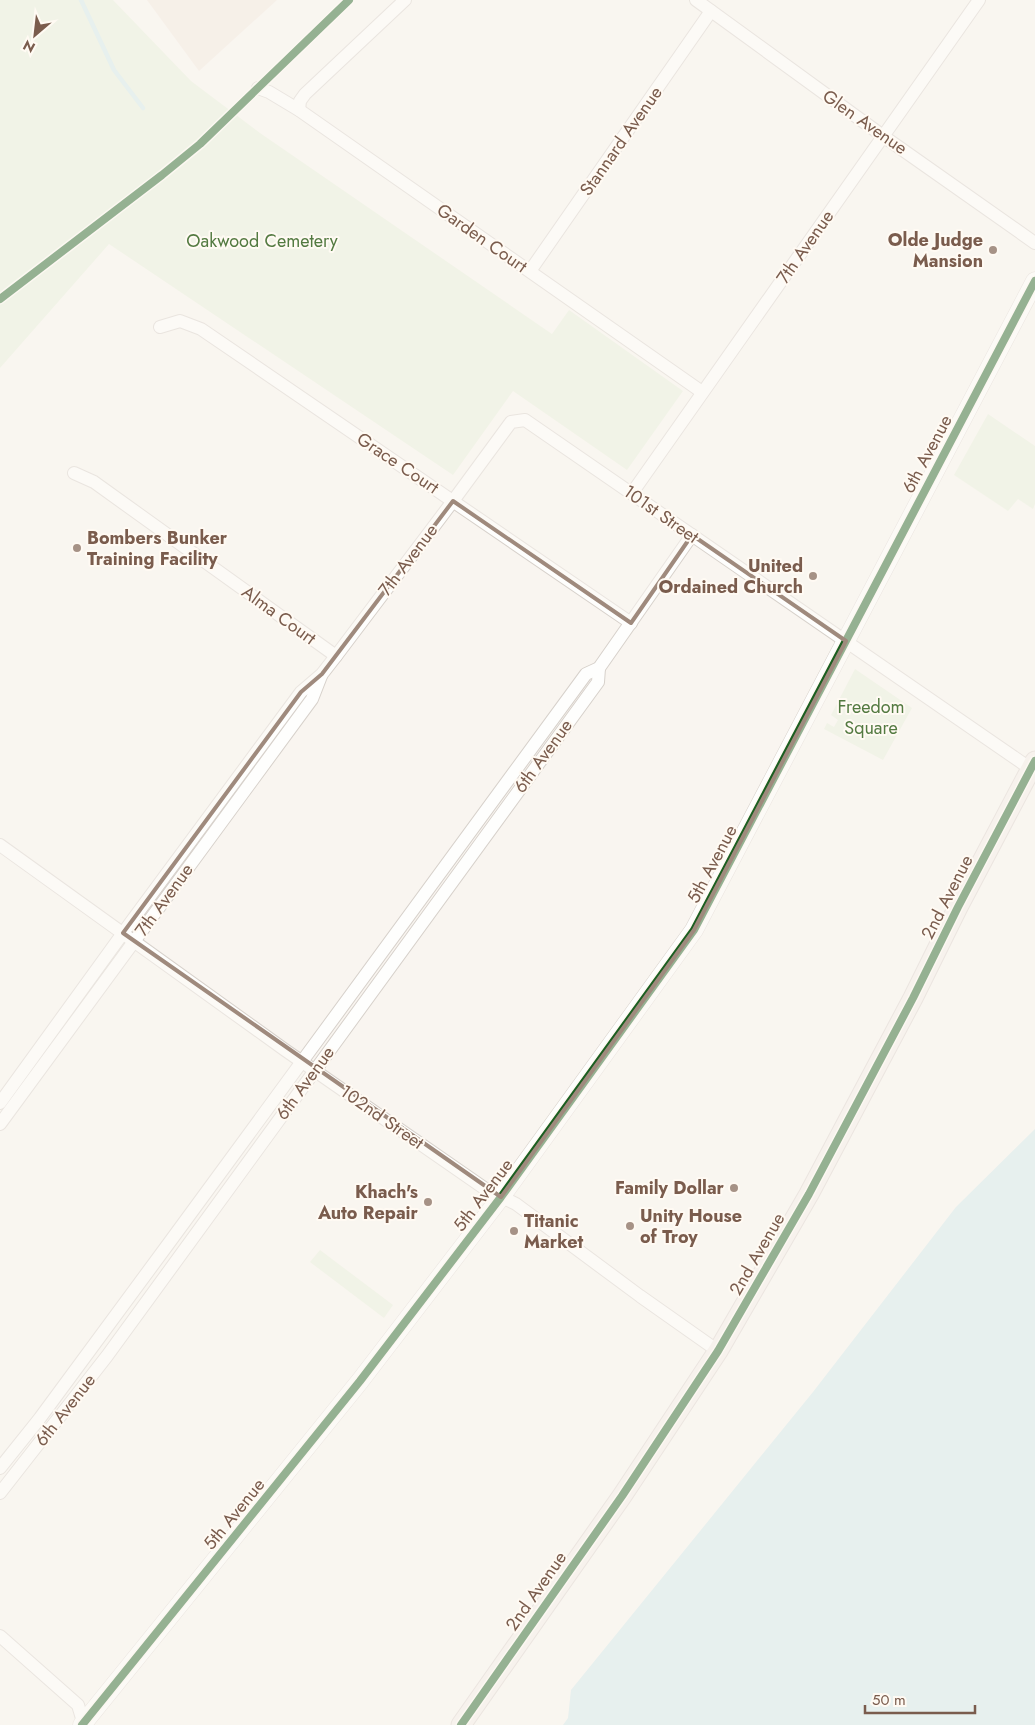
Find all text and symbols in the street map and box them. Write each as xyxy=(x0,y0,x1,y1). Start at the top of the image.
north arrow xyxy=(10,10,60,60)
text: N xyxy=(19,35,39,58)
street label: Stannard Avenue xyxy=(574,81,668,201)
street label: Glen Avenue xyxy=(817,83,913,161)
street label: Garden Court xyxy=(431,197,533,279)
street label: 7th Avenue xyxy=(770,205,840,289)
place label: Olde Judge Mansion xyxy=(888,227,983,274)
park label: Oakwood Cemetery xyxy=(186,228,338,254)
marker: Olde Judge Mansion xyxy=(987,244,999,256)
street label: 6th Avenue xyxy=(895,410,959,498)
street label: Grace Court xyxy=(352,426,445,500)
street label: 101st Street xyxy=(618,478,705,550)
street label: 7th Avenue xyxy=(372,518,444,602)
place label: Bombers Bunker Training Facility xyxy=(87,525,228,572)
marker: Bombers Bunker Training Facility xyxy=(71,542,83,554)
place label: United Ordained Church xyxy=(658,553,803,600)
marker: United Ordained Church xyxy=(807,570,819,582)
street label: Alma Court xyxy=(236,579,322,651)
park label: Freedom Square xyxy=(837,694,905,741)
street label: 6th Avenue xyxy=(507,714,579,798)
street label: 5th Avenue xyxy=(680,820,744,908)
street label: 2nd Avenue xyxy=(915,850,979,944)
street label: 7th Avenue xyxy=(129,858,199,942)
street label: 6th Avenue xyxy=(269,1041,341,1125)
street label: 102nd Street xyxy=(335,1078,430,1156)
street label: 5th Avenue xyxy=(447,1153,519,1237)
place label: Family Dollar xyxy=(615,1175,725,1201)
place label: Khach's Auto Repair xyxy=(317,1179,419,1226)
marker: Family Dollar xyxy=(728,1182,740,1194)
marker: Khach's Auto Repair xyxy=(422,1196,434,1208)
place label: Unity House of Troy xyxy=(640,1203,742,1250)
place label: Titanic Market xyxy=(524,1208,584,1255)
street label: 2nd Avenue xyxy=(723,1208,791,1300)
marker: Unity House of Troy xyxy=(624,1220,636,1232)
marker: Titanic Market xyxy=(508,1225,520,1237)
street label: 6th Avenue xyxy=(28,1368,102,1452)
street label: 5th Avenue xyxy=(197,1473,271,1555)
street label: 2nd Avenue xyxy=(499,1546,573,1636)
scale bar xyxy=(865,1682,975,1714)
text: 50 m xyxy=(872,1689,906,1711)

